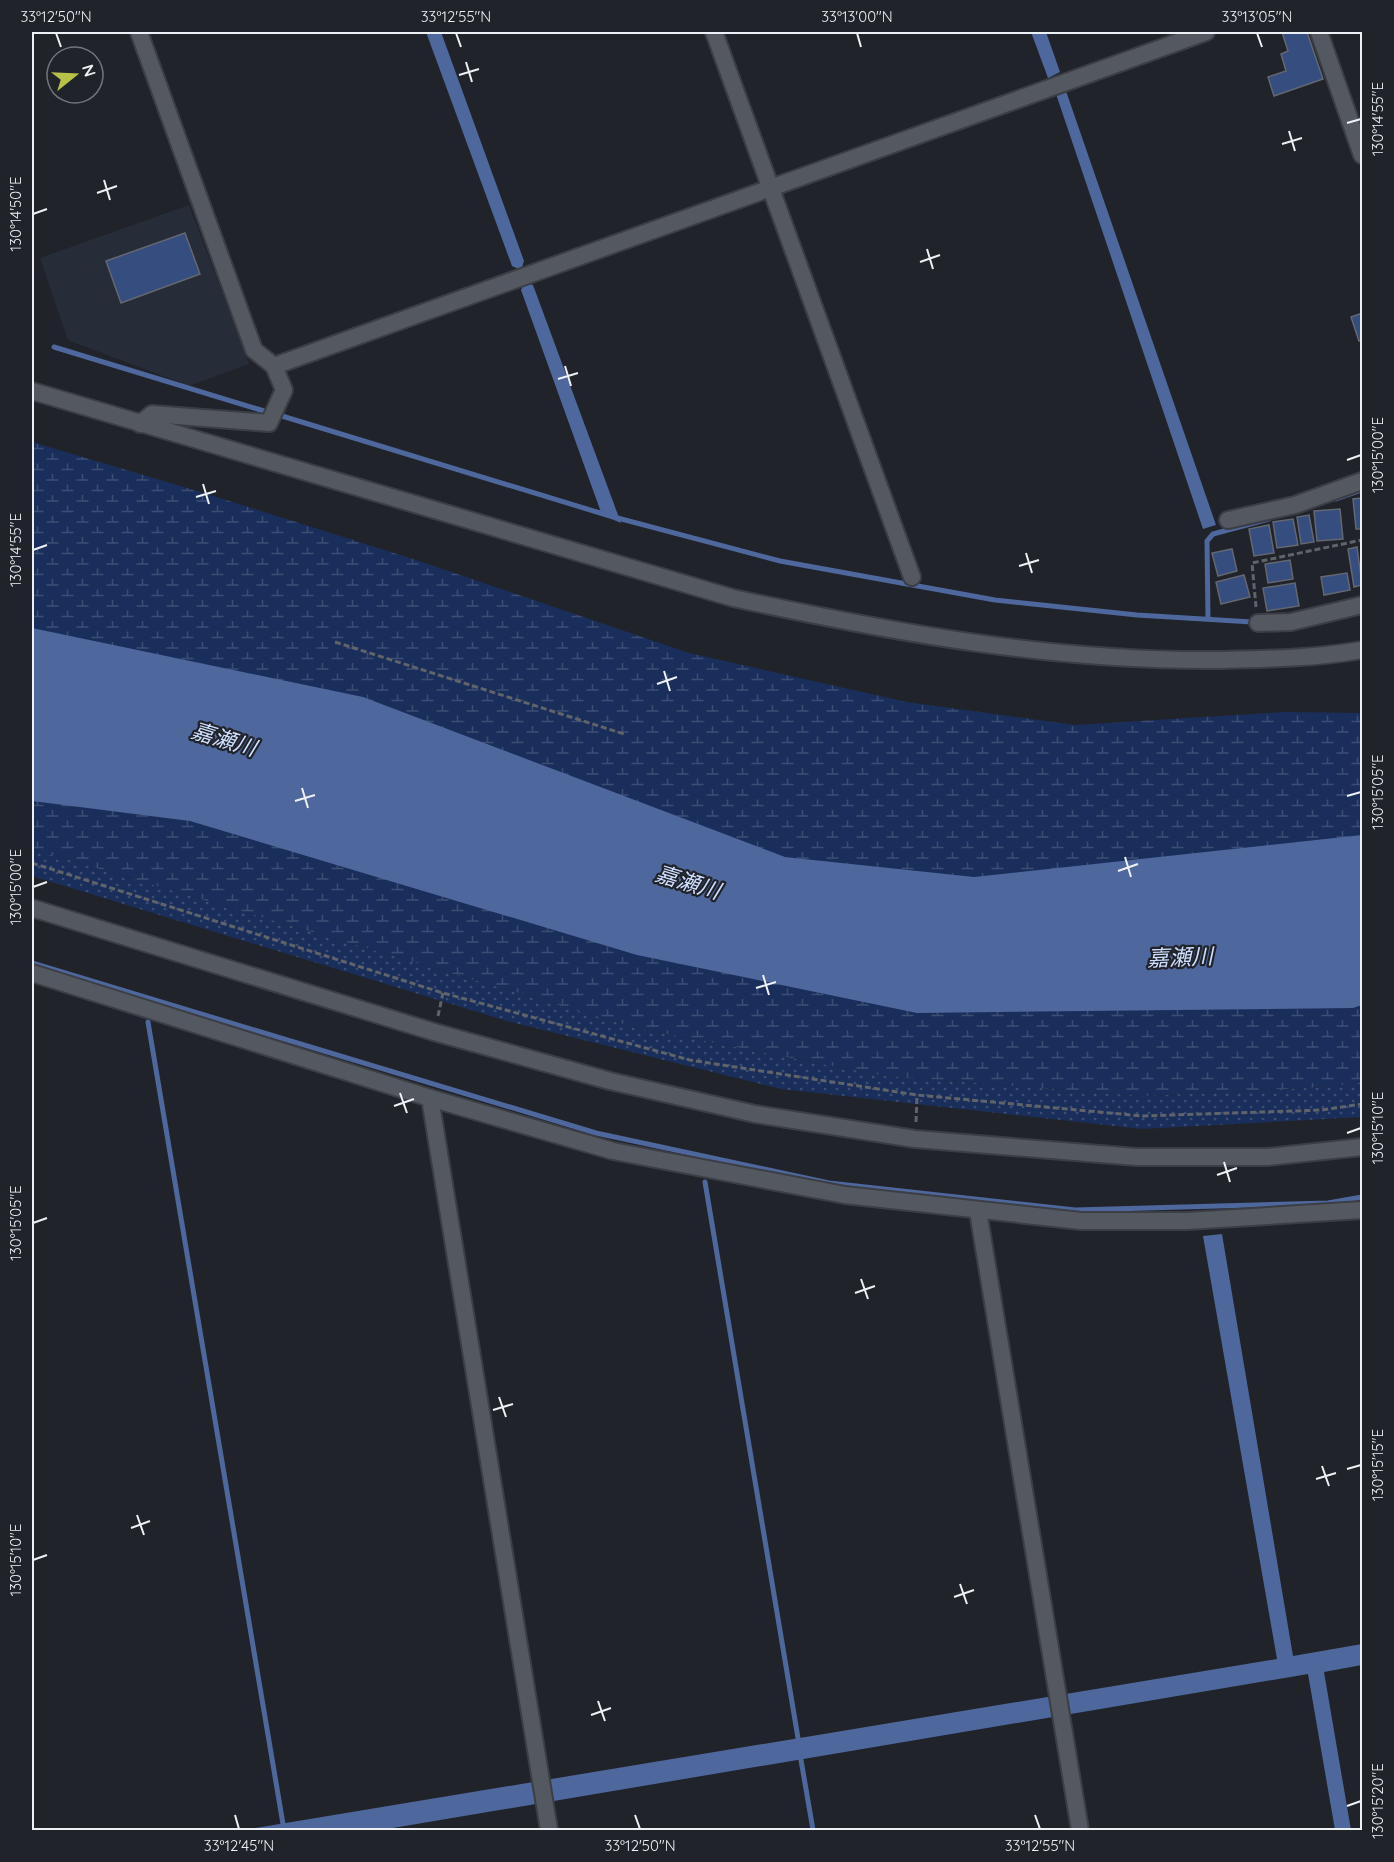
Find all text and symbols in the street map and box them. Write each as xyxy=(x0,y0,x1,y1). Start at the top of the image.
text: 33°12'50"N xyxy=(20,7,92,26)
text: 33°12'55"N xyxy=(421,7,491,26)
text: 33°13'00"N xyxy=(821,7,893,26)
text: 33°13'05"N xyxy=(1222,7,1292,26)
north arrow xyxy=(45,45,105,105)
text: N xyxy=(78,62,101,79)
text: 130°14'55"E xyxy=(1368,82,1387,156)
text: 130°14'50"E xyxy=(6,177,25,251)
text: 130°15'00"E xyxy=(1368,417,1387,493)
text: 130°14'55"E xyxy=(6,513,25,587)
water label: 嘉瀬川 xyxy=(188,716,262,763)
text: 130°15'05"E xyxy=(1368,754,1387,830)
text: 130°15'00"E xyxy=(6,849,25,925)
water label: 嘉瀬川 xyxy=(652,859,726,906)
water label: 嘉瀬川 xyxy=(1147,942,1215,972)
text: 130°15'10"E xyxy=(1368,1092,1387,1164)
text: 130°15'05"E xyxy=(6,1185,25,1261)
text: 130°15'15"E xyxy=(1368,1429,1387,1501)
text: 130°15'10"E xyxy=(6,1524,25,1596)
text: 130°15'20"E xyxy=(1368,1763,1387,1839)
text: 33°12'45"N xyxy=(204,1836,274,1855)
text: 33°12'50"N xyxy=(604,1836,676,1855)
text: 33°12'55"N xyxy=(1005,1836,1075,1855)

